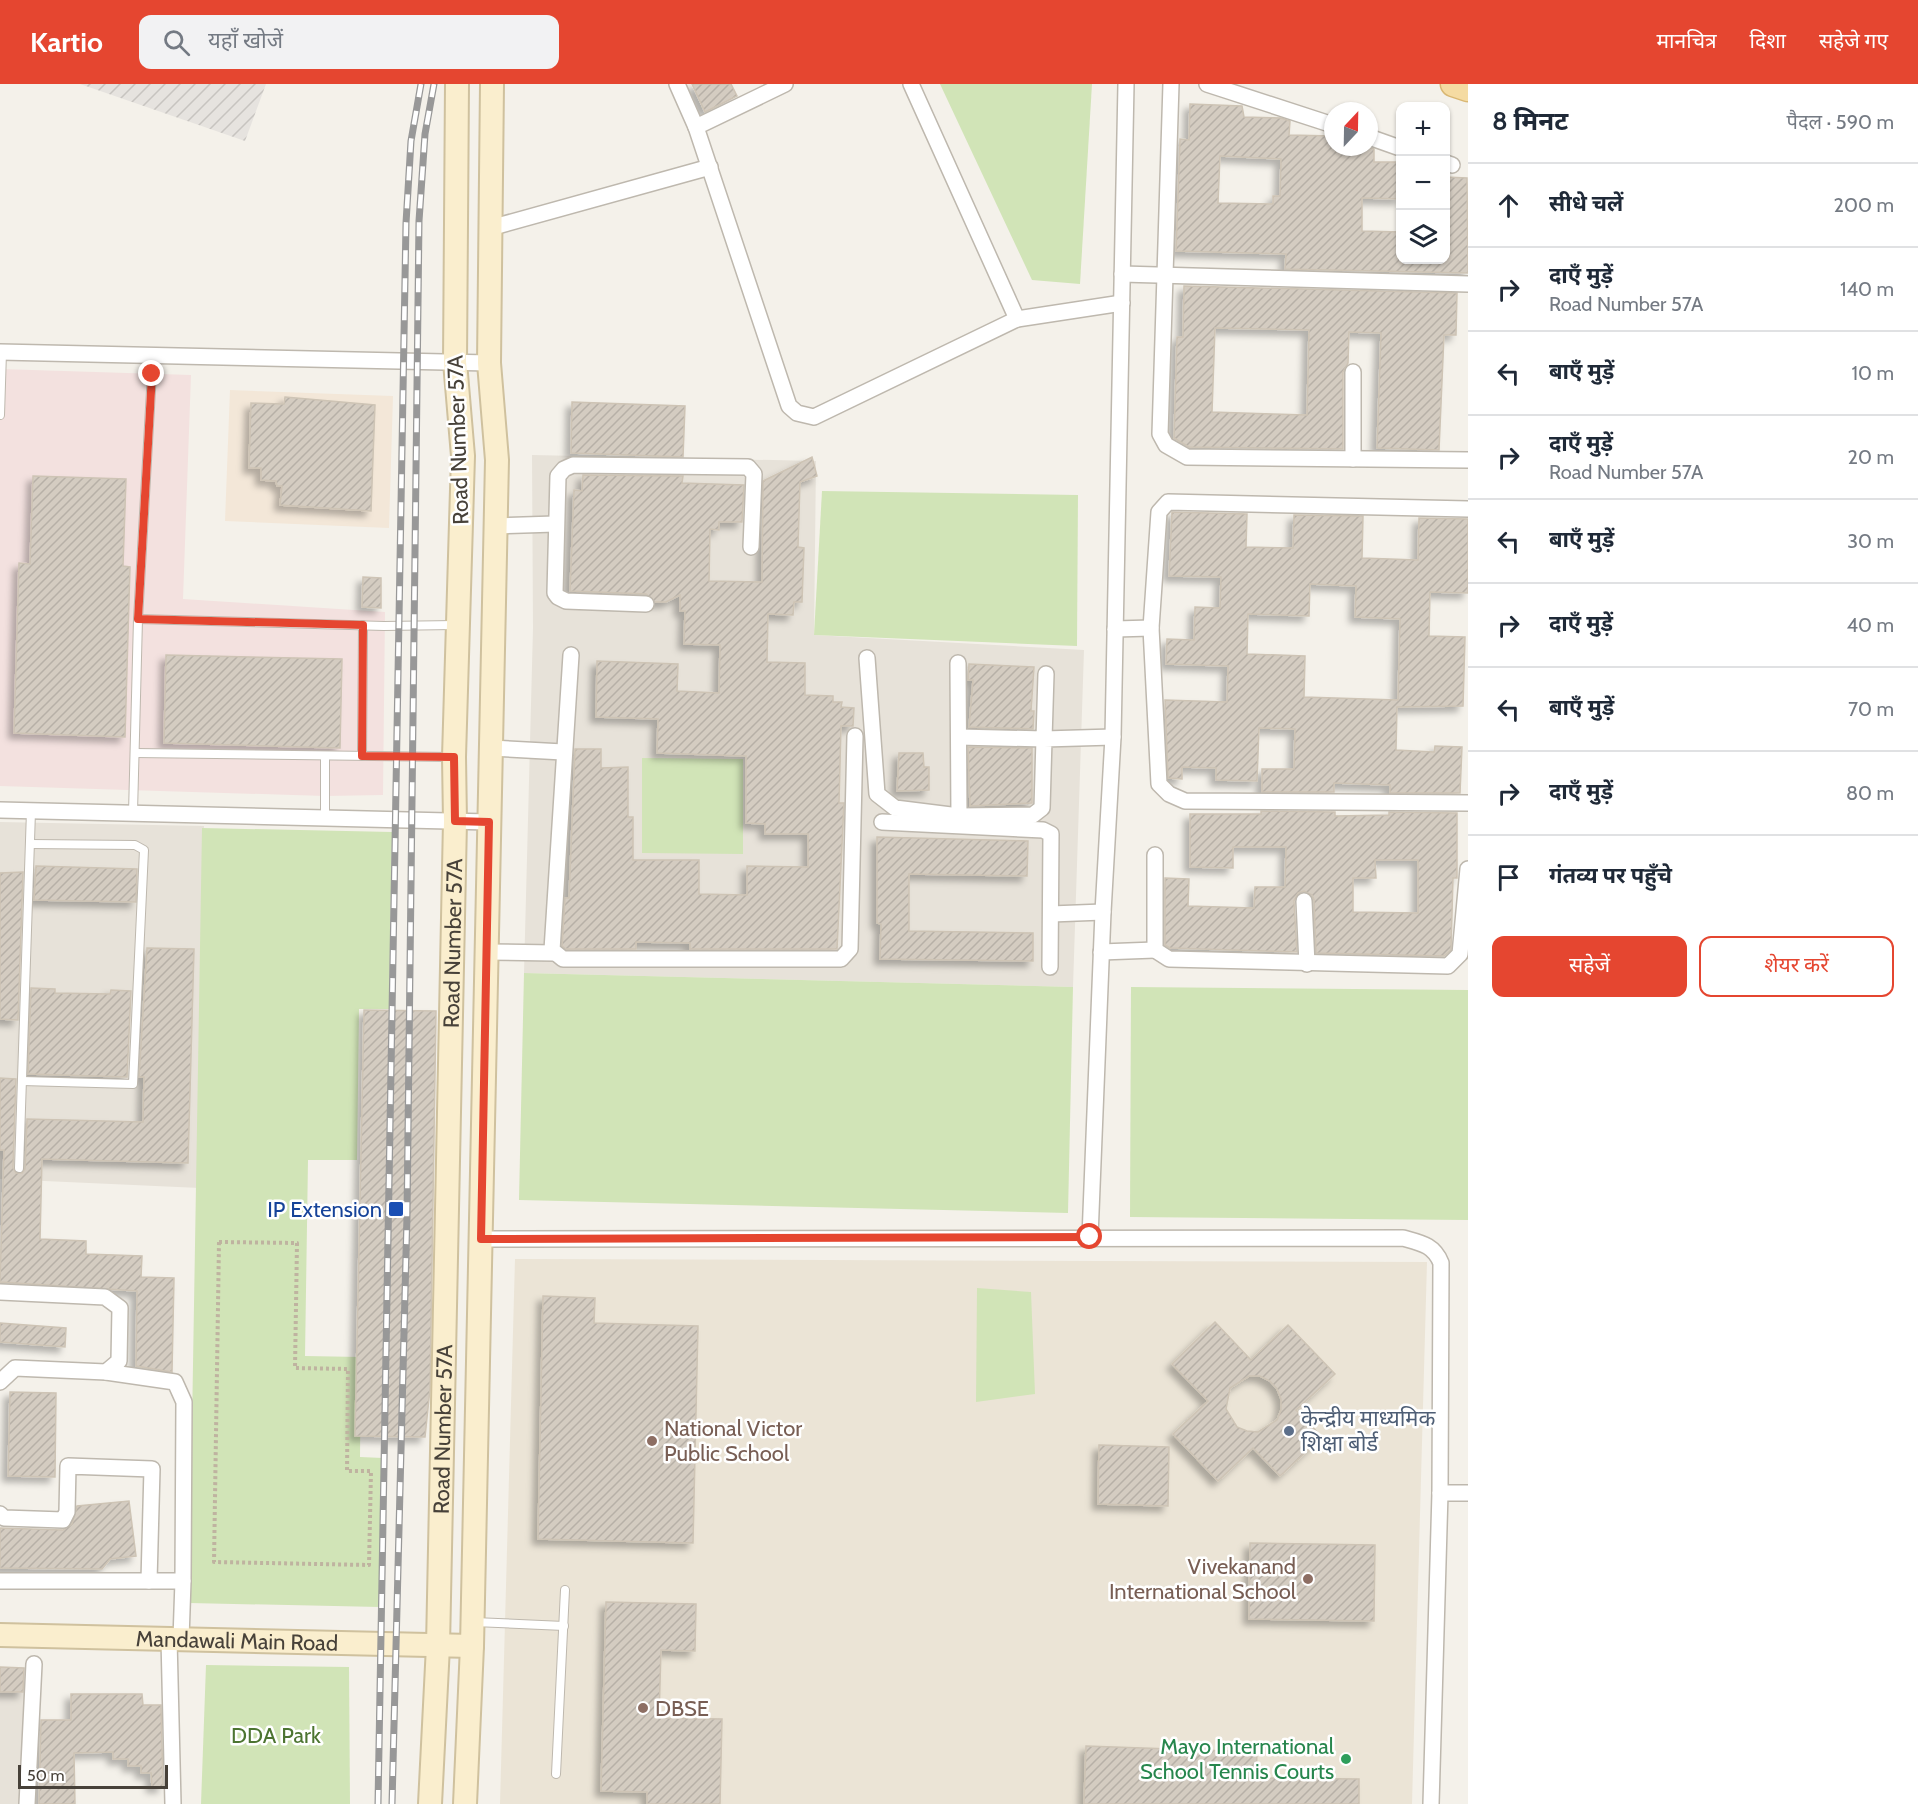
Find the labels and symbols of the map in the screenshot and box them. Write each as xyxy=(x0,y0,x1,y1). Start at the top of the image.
north arrow xyxy=(1324,102,1378,156)
street label: Road Number 57A xyxy=(442,354,474,525)
route end xyxy=(138,360,164,386)
street label: Road Number 57A xyxy=(437,858,468,1028)
place label: IP Extension xyxy=(267,1196,382,1223)
marker: IP Extension xyxy=(387,1200,405,1218)
route start xyxy=(1076,1223,1102,1249)
street label: Road Number 57A xyxy=(427,1344,458,1514)
place label: केन्द्रीय माध्यमिक शिक्षा बोर्ड xyxy=(1301,1405,1437,1457)
place label: National Victor Public School xyxy=(664,1415,802,1467)
marker: केन्द्रीय माध्यमिक शिक्षा बोर्ड xyxy=(1282,1424,1296,1438)
marker: National Victor Public School xyxy=(645,1434,659,1448)
place label: Vivekanand International School xyxy=(1109,1553,1297,1605)
marker: Vivekanand International School xyxy=(1301,1572,1315,1586)
street label: Mandawali Main Road xyxy=(135,1625,338,1656)
place label: DBSE xyxy=(655,1695,709,1722)
marker: DBSE xyxy=(636,1701,650,1715)
park label: DDA Park xyxy=(231,1722,321,1749)
place label: Mayo International School Tennis Courts xyxy=(1140,1733,1335,1785)
marker: Mayo International School Tennis Courts xyxy=(1339,1752,1353,1766)
scale bar xyxy=(18,1762,168,1790)

